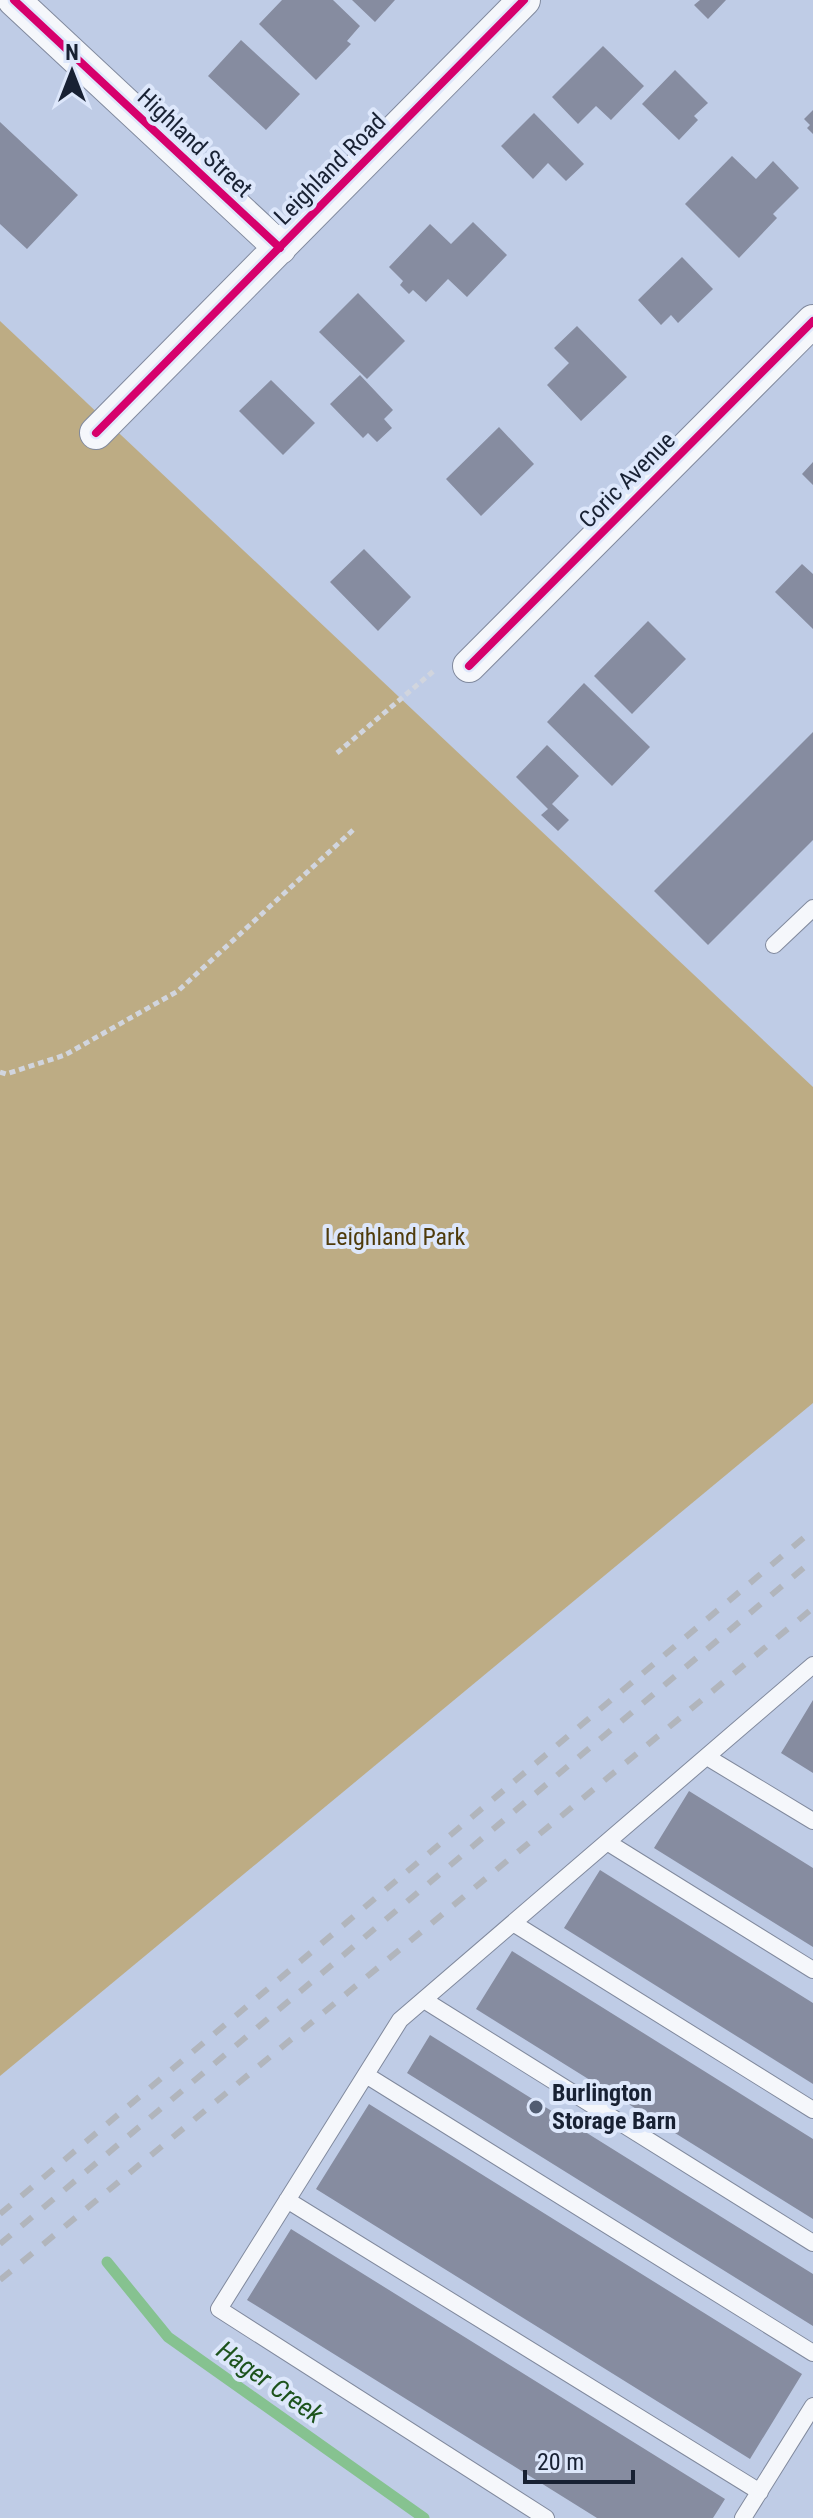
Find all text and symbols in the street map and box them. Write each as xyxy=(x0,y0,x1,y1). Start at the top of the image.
north arrow xyxy=(32,32,112,112)
text: N xyxy=(65,40,79,65)
street label: Highland Street xyxy=(132,83,258,203)
street label: Leighland Road xyxy=(269,108,391,230)
street label: Coric Avenue xyxy=(573,426,681,534)
park label: Leighland Park xyxy=(325,1223,465,1251)
place label: Burlington Storage Barn xyxy=(552,2079,676,2135)
marker: Burlington Storage Barn xyxy=(527,2098,545,2116)
water label: Hager Creek xyxy=(211,2335,329,2430)
scale bar xyxy=(525,2434,633,2484)
text: 20 m xyxy=(537,2448,584,2476)

